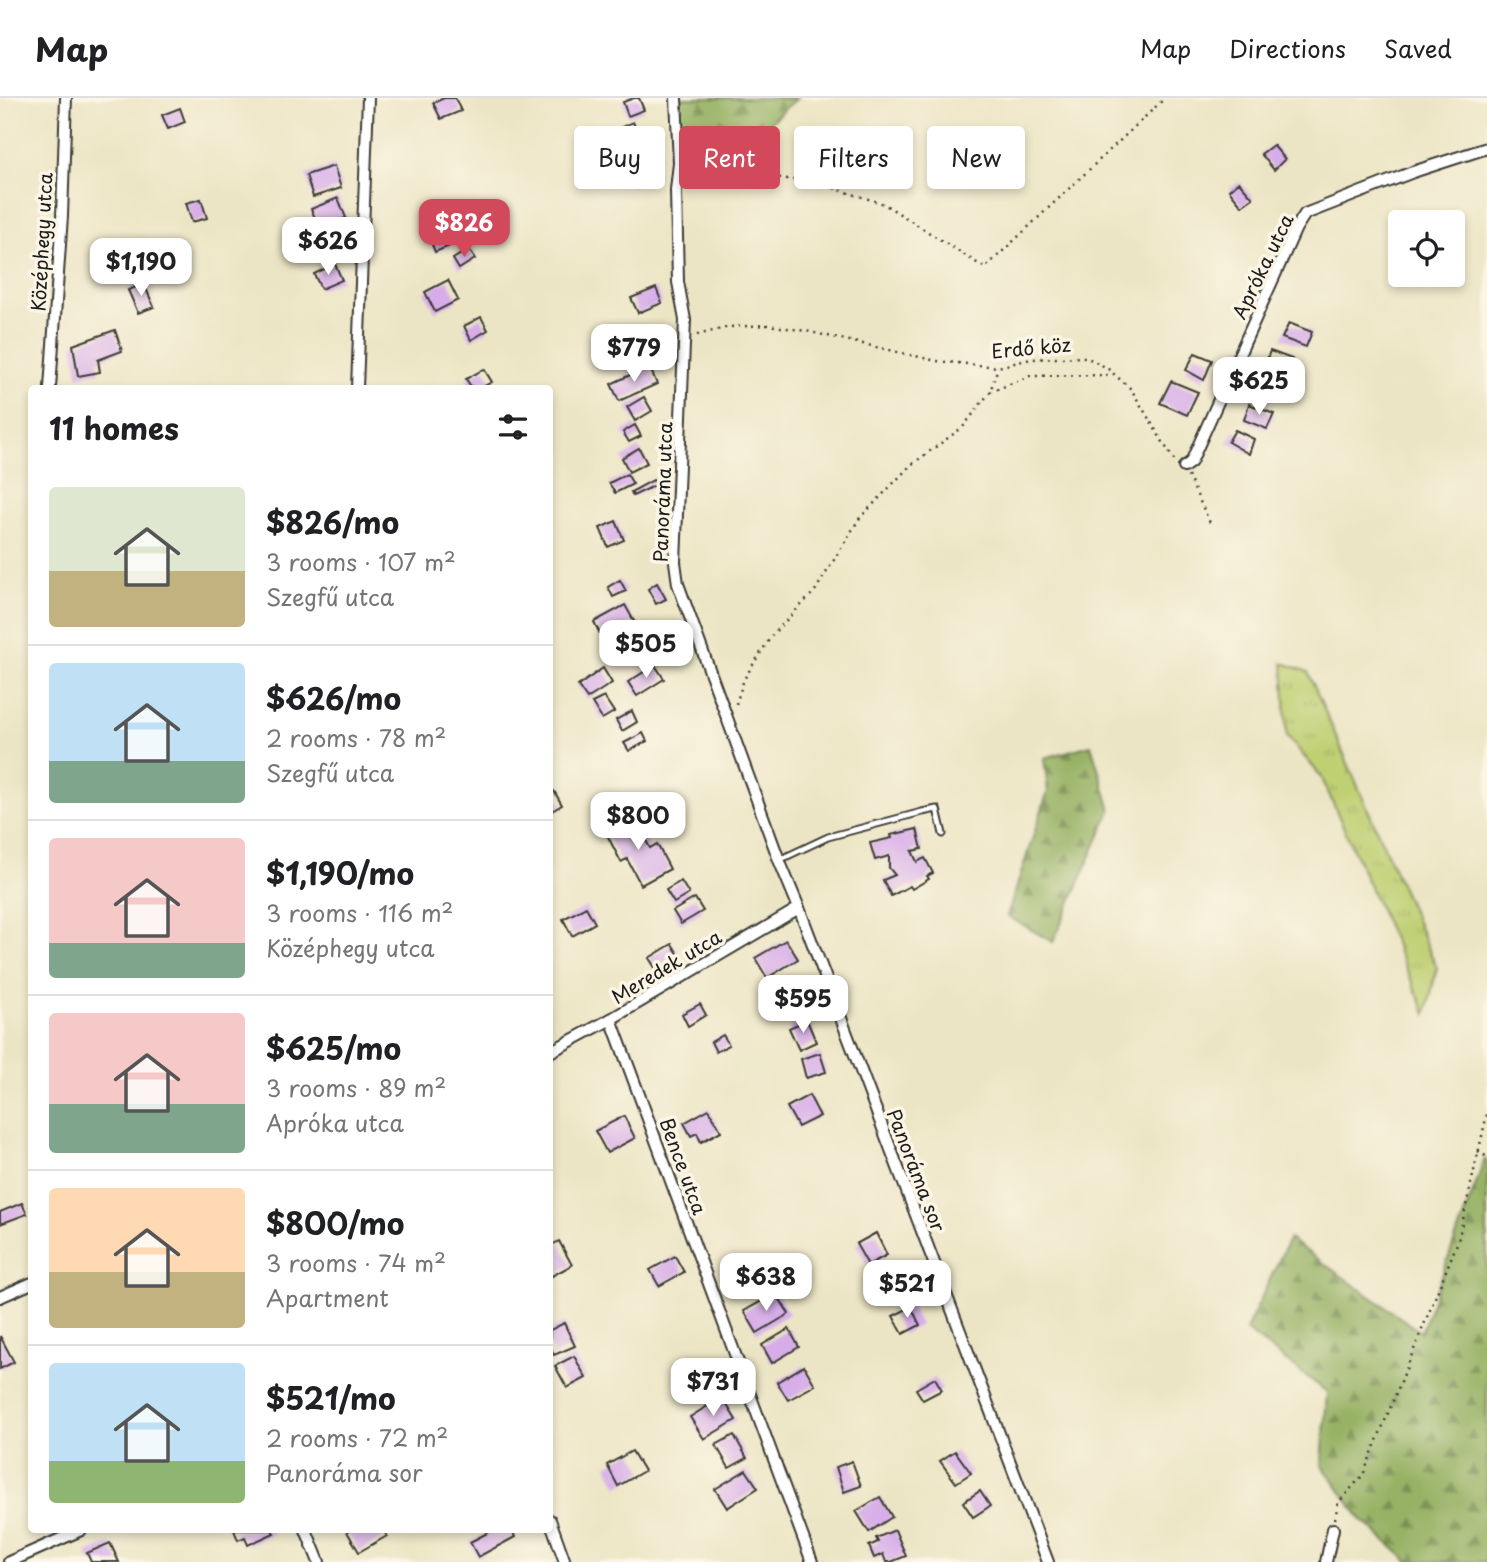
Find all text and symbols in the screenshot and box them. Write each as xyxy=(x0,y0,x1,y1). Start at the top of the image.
text: Map xyxy=(35,23,108,73)
text: Map xyxy=(1140,30,1191,66)
text: Directions xyxy=(1229,30,1346,66)
text: Saved xyxy=(1384,30,1452,66)
chip: Buy xyxy=(574,126,665,189)
chip: Rent xyxy=(679,126,780,189)
chip: Filters xyxy=(794,126,913,189)
chip: New xyxy=(927,126,1025,189)
street label: Középhegy utca xyxy=(23,172,59,312)
pin: $826 xyxy=(423,200,505,259)
text: $826 xyxy=(435,204,493,239)
street label: Apróka utca xyxy=(1224,209,1300,323)
map controls xyxy=(1388,210,1465,287)
button: locate xyxy=(1388,210,1465,287)
pin: $626 xyxy=(287,218,369,277)
text: $626 xyxy=(298,222,358,257)
pin: $1,190 xyxy=(84,238,198,298)
text: $1,190 xyxy=(106,243,176,278)
pin: $779 xyxy=(593,324,675,384)
text: $779 xyxy=(607,329,661,364)
street label: Erdő köz xyxy=(990,330,1072,364)
pin: $625 xyxy=(1218,358,1300,417)
text: $625 xyxy=(1229,362,1289,397)
text: 11 homes xyxy=(49,405,179,450)
icon: filters xyxy=(494,408,532,446)
street label: Panoráma utca xyxy=(646,421,678,563)
text: $826/mo xyxy=(266,499,399,544)
icon: home xyxy=(105,515,189,599)
text: 3 rooms · 107 m² xyxy=(266,544,456,579)
text: Szegfű utca xyxy=(266,579,394,614)
pin: $505 xyxy=(605,620,687,680)
text: $505 xyxy=(615,625,677,660)
text: $626/mo xyxy=(266,675,401,720)
icon: home xyxy=(105,691,189,775)
text: 2 rooms · 78 m² xyxy=(266,720,446,755)
text: Szegfű utca xyxy=(266,755,394,790)
pin: $800 xyxy=(597,792,679,852)
text: $800 xyxy=(606,797,670,832)
text: $1,190/mo xyxy=(266,850,414,895)
icon: home xyxy=(105,866,189,950)
text: 3 rooms · 116 m² xyxy=(266,895,453,930)
street label: Meredek utca xyxy=(606,922,726,1010)
text: Középhegy utca xyxy=(266,930,435,965)
pin: $595 xyxy=(762,976,844,1035)
text: $595 xyxy=(774,980,832,1015)
text: $625/mo xyxy=(266,1025,401,1070)
icon: home xyxy=(105,1041,189,1125)
text: 3 rooms · 89 m² xyxy=(266,1070,446,1105)
text: Apróka utca xyxy=(266,1105,404,1140)
street label: Panoráma sor xyxy=(881,1105,953,1236)
street label: Bence utca xyxy=(654,1114,714,1218)
text: $800/mo xyxy=(266,1200,405,1245)
icon: home xyxy=(105,1216,189,1300)
text: 3 rooms · 74 m² xyxy=(266,1245,446,1280)
pin: $638 xyxy=(725,1254,807,1313)
text: $638 xyxy=(736,1258,796,1293)
pin: $521 xyxy=(866,1260,948,1320)
text: $521 xyxy=(879,1265,935,1300)
text: Apartment xyxy=(266,1280,389,1315)
pin: $731 xyxy=(672,1358,754,1418)
text: $731 xyxy=(687,1363,739,1398)
text: $521/mo xyxy=(266,1375,396,1420)
icon: home xyxy=(105,1391,189,1475)
text: 2 rooms · 72 m² xyxy=(266,1420,448,1455)
text: Panoráma sor xyxy=(266,1455,423,1490)

